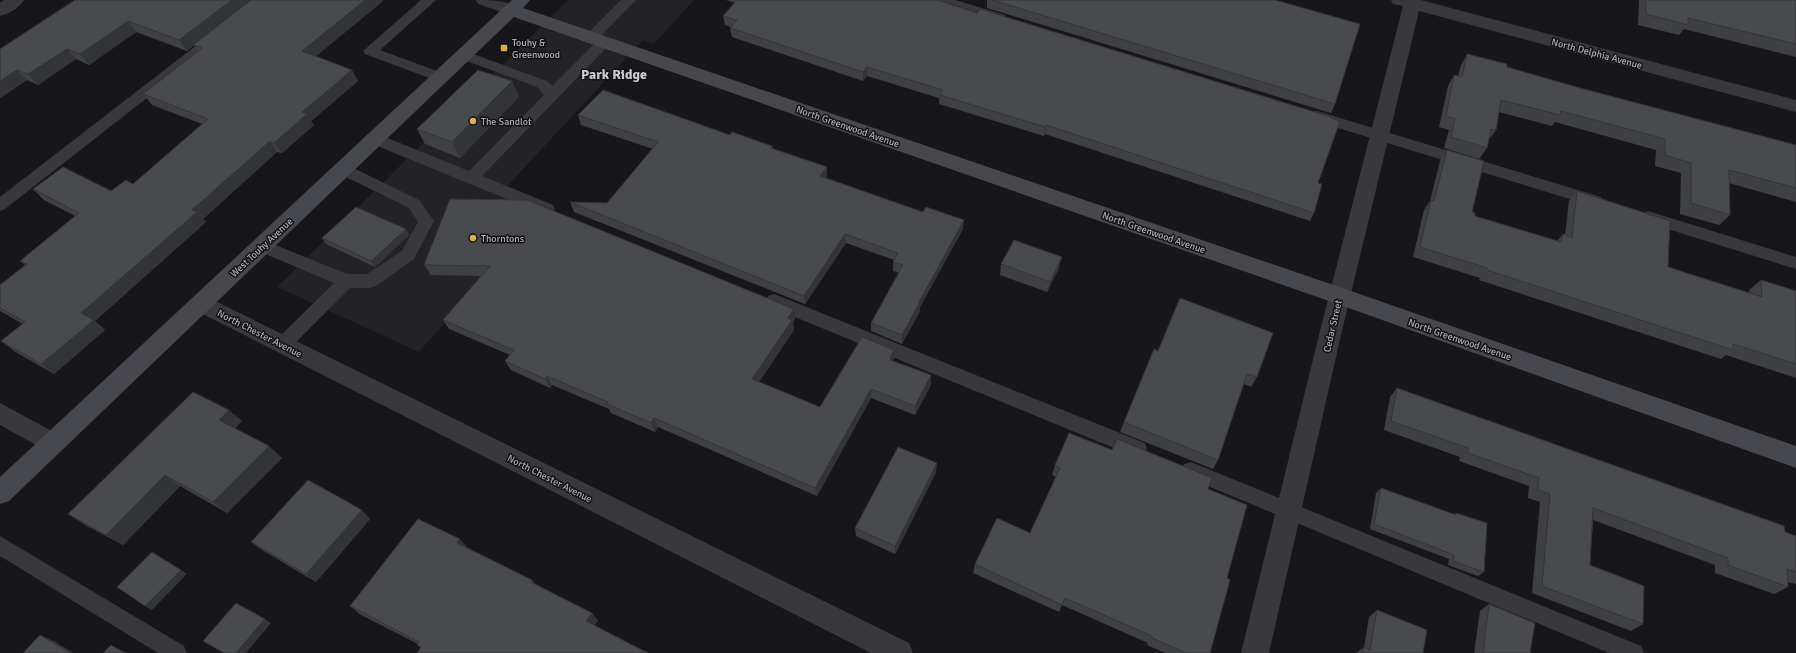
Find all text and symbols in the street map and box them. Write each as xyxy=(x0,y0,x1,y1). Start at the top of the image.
street label: North Delphia Avenue xyxy=(1550,36,1643,72)
place label: Touhy & Greenwood xyxy=(512,37,560,61)
marker: Touhy & Greenwood xyxy=(499,43,509,53)
district label: Park Ridge xyxy=(581,66,647,83)
street label: North Greenwood Avenue xyxy=(794,104,901,150)
marker: The Sandlot xyxy=(468,116,478,126)
place label: The Sandlot xyxy=(481,116,532,128)
street label: North Greenwood Avenue xyxy=(1100,210,1207,256)
street label: West Touhy Avenue xyxy=(228,216,296,280)
marker: Thorntons xyxy=(468,233,478,243)
place label: Thorntons xyxy=(481,233,525,245)
street label: Cedar Street xyxy=(1321,298,1345,354)
street label: North Chester Avenue xyxy=(215,307,304,360)
street label: North Greenwood Avenue xyxy=(1406,317,1513,363)
street label: North Chester Avenue xyxy=(505,452,594,505)

